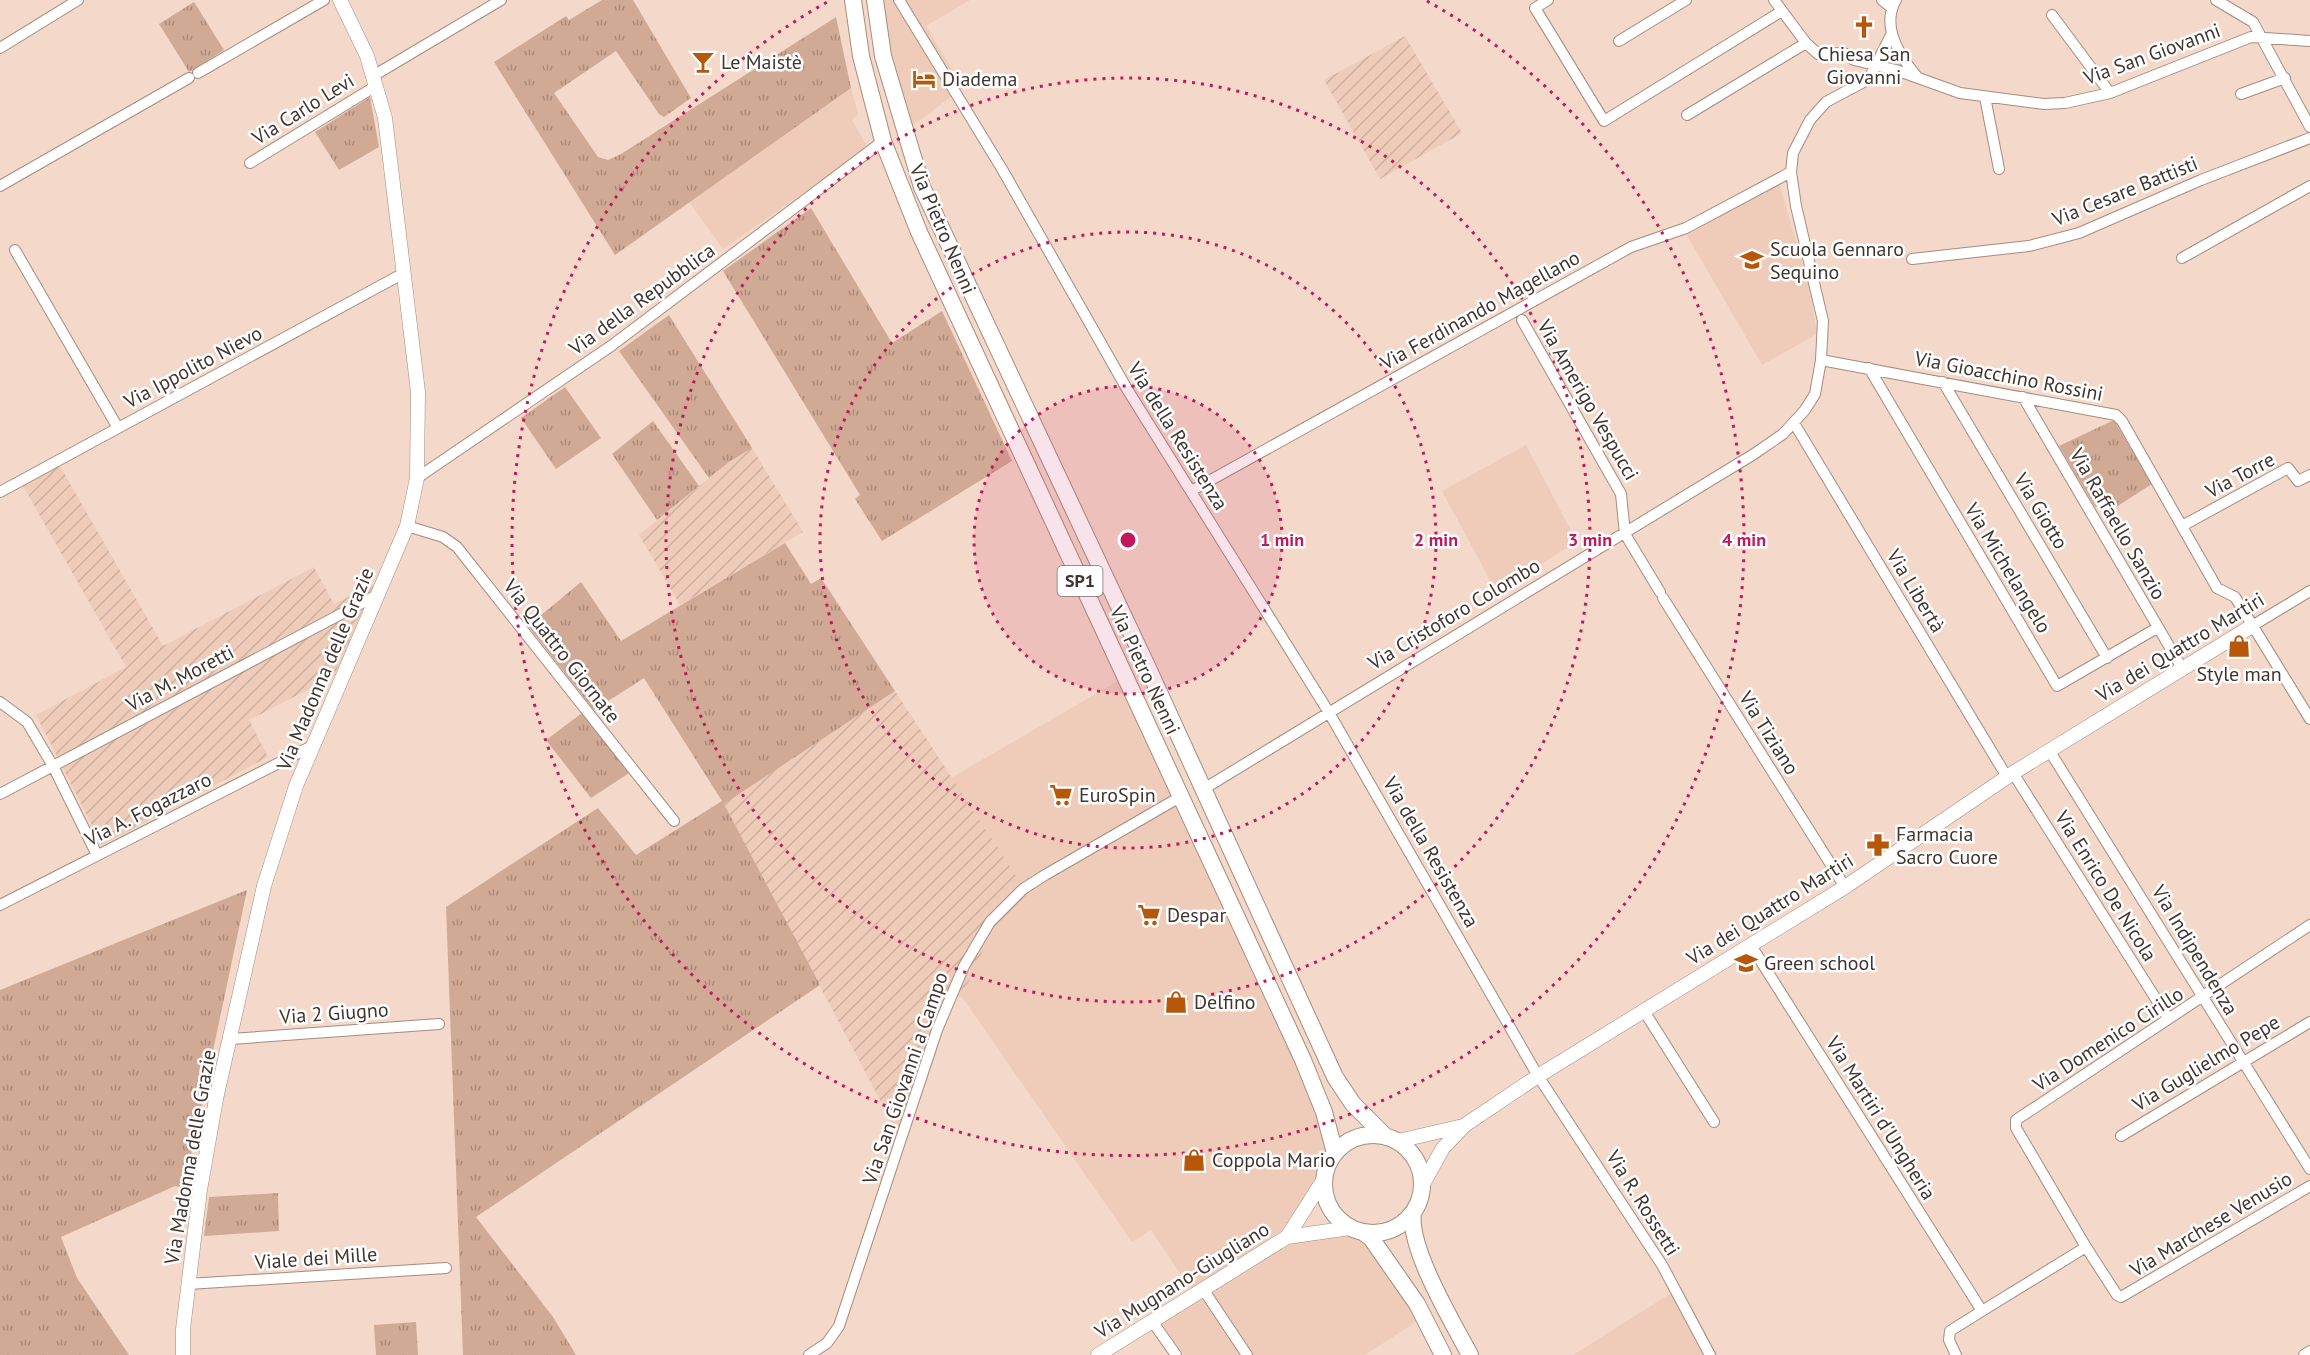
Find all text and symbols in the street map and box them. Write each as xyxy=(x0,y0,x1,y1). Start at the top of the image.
church icon: Chiesa San Giovanni xyxy=(1851,14,1877,40)
street label: Via San Giovanni xyxy=(2079,17,2224,91)
place label: Chiesa San Giovanni xyxy=(1817,41,1911,90)
bar icon: Le Maistè xyxy=(690,49,716,75)
place label: Le Maistè xyxy=(721,49,802,75)
hotel icon: Diadema xyxy=(911,66,937,92)
place label: Diadema xyxy=(942,66,1017,92)
street label: Via Carlo Levi xyxy=(246,67,359,151)
street label: Via Cesare Battisti xyxy=(2048,150,2202,232)
street label: Via Pietro Nenni xyxy=(903,159,982,298)
place label: Scuola Gennaro Sequino xyxy=(1770,236,1904,285)
street label: Via della Repubblica xyxy=(563,237,720,361)
street label: Via Ferdinando Magellano xyxy=(1375,244,1584,376)
school or university icon: Scuola Gennaro Sequino xyxy=(1739,247,1765,273)
street label: Via Amerigo Vespucci xyxy=(1531,314,1645,485)
street label: Via Ippolito Nievo xyxy=(119,320,267,415)
street label: Via Gioacchino Rossini xyxy=(1912,345,2105,407)
street label: Via della Resistenza xyxy=(1121,356,1234,515)
street label: Via Raffaello Sanzio xyxy=(2064,443,2172,604)
street label: Via Torre xyxy=(2200,446,2279,504)
street label: Via Giotto xyxy=(2008,467,2074,554)
street label: Via Michelangelo xyxy=(1958,497,2057,638)
text: 1 min xyxy=(1260,528,1304,551)
text: 2 min xyxy=(1414,528,1458,551)
text: 3 min xyxy=(1568,528,1612,551)
text: 4 min xyxy=(1722,528,1766,551)
centre of rings xyxy=(1118,530,1138,550)
street label: Via Libertà xyxy=(1880,544,1951,637)
street label: Via Cristoforo Colombo xyxy=(1362,552,1545,676)
street label: Via Madonna delle Grazie xyxy=(270,564,380,775)
road number: SP1 xyxy=(1058,566,1102,596)
street label: Via Quattro Giornate xyxy=(497,573,626,728)
street label: Via dei Quattro Martiri xyxy=(2090,586,2269,708)
street label: Via Pietro Nenni xyxy=(1103,601,1186,739)
shop icon: Style man xyxy=(2226,633,2252,659)
street label: Via M. Moretti xyxy=(121,639,238,718)
place label: Style man xyxy=(2196,661,2282,687)
street label: Via Tiziano xyxy=(1733,686,1805,780)
street label: Via A. Fogazzaro xyxy=(79,766,216,853)
street label: Via della Resistenza xyxy=(1377,771,1485,932)
supermarket icon: EuroSpin xyxy=(1048,782,1074,808)
place label: EuroSpin xyxy=(1079,782,1156,808)
street label: Via Enrico De Nicola xyxy=(2049,805,2163,966)
place label: Farmacia Sacro Cuore xyxy=(1896,821,1998,870)
pharmacy icon: Farmacia Sacro Cuore xyxy=(1865,832,1891,858)
street label: Via dei Quattro Martiri xyxy=(1681,847,1858,971)
street label: Via Indipendenza xyxy=(2145,879,2244,1020)
supermarket icon: Despar xyxy=(1136,902,1162,928)
place label: Despar xyxy=(1167,902,1226,928)
school or university icon: Green school xyxy=(1733,950,1759,976)
place label: Green school xyxy=(1764,950,1875,976)
street label: Via San Giovanni a Campo xyxy=(856,968,954,1189)
street label: Via Domenico Cirillo xyxy=(2027,981,2188,1098)
shop icon: Delfino xyxy=(1163,989,1189,1015)
place label: Delfino xyxy=(1194,989,1256,1015)
street label: Via 2 Giugno xyxy=(278,996,389,1030)
street label: Via Guglielmo Pepe xyxy=(2127,1009,2284,1118)
street label: Via Martiri d'Ungheria xyxy=(1820,1031,1942,1205)
street label: Via Madonna delle Grazie xyxy=(158,1047,222,1268)
street label: Via R. Rossetti xyxy=(1600,1145,1686,1261)
shop icon: Coppola Mario xyxy=(1181,1147,1207,1173)
place label: Coppola Mario xyxy=(1212,1147,1336,1173)
street label: Via Marchese Venusio xyxy=(2124,1165,2297,1283)
street label: Via Mugnano-Giugliano xyxy=(1089,1216,1274,1345)
street label: Viale dei Mille xyxy=(253,1241,378,1275)

